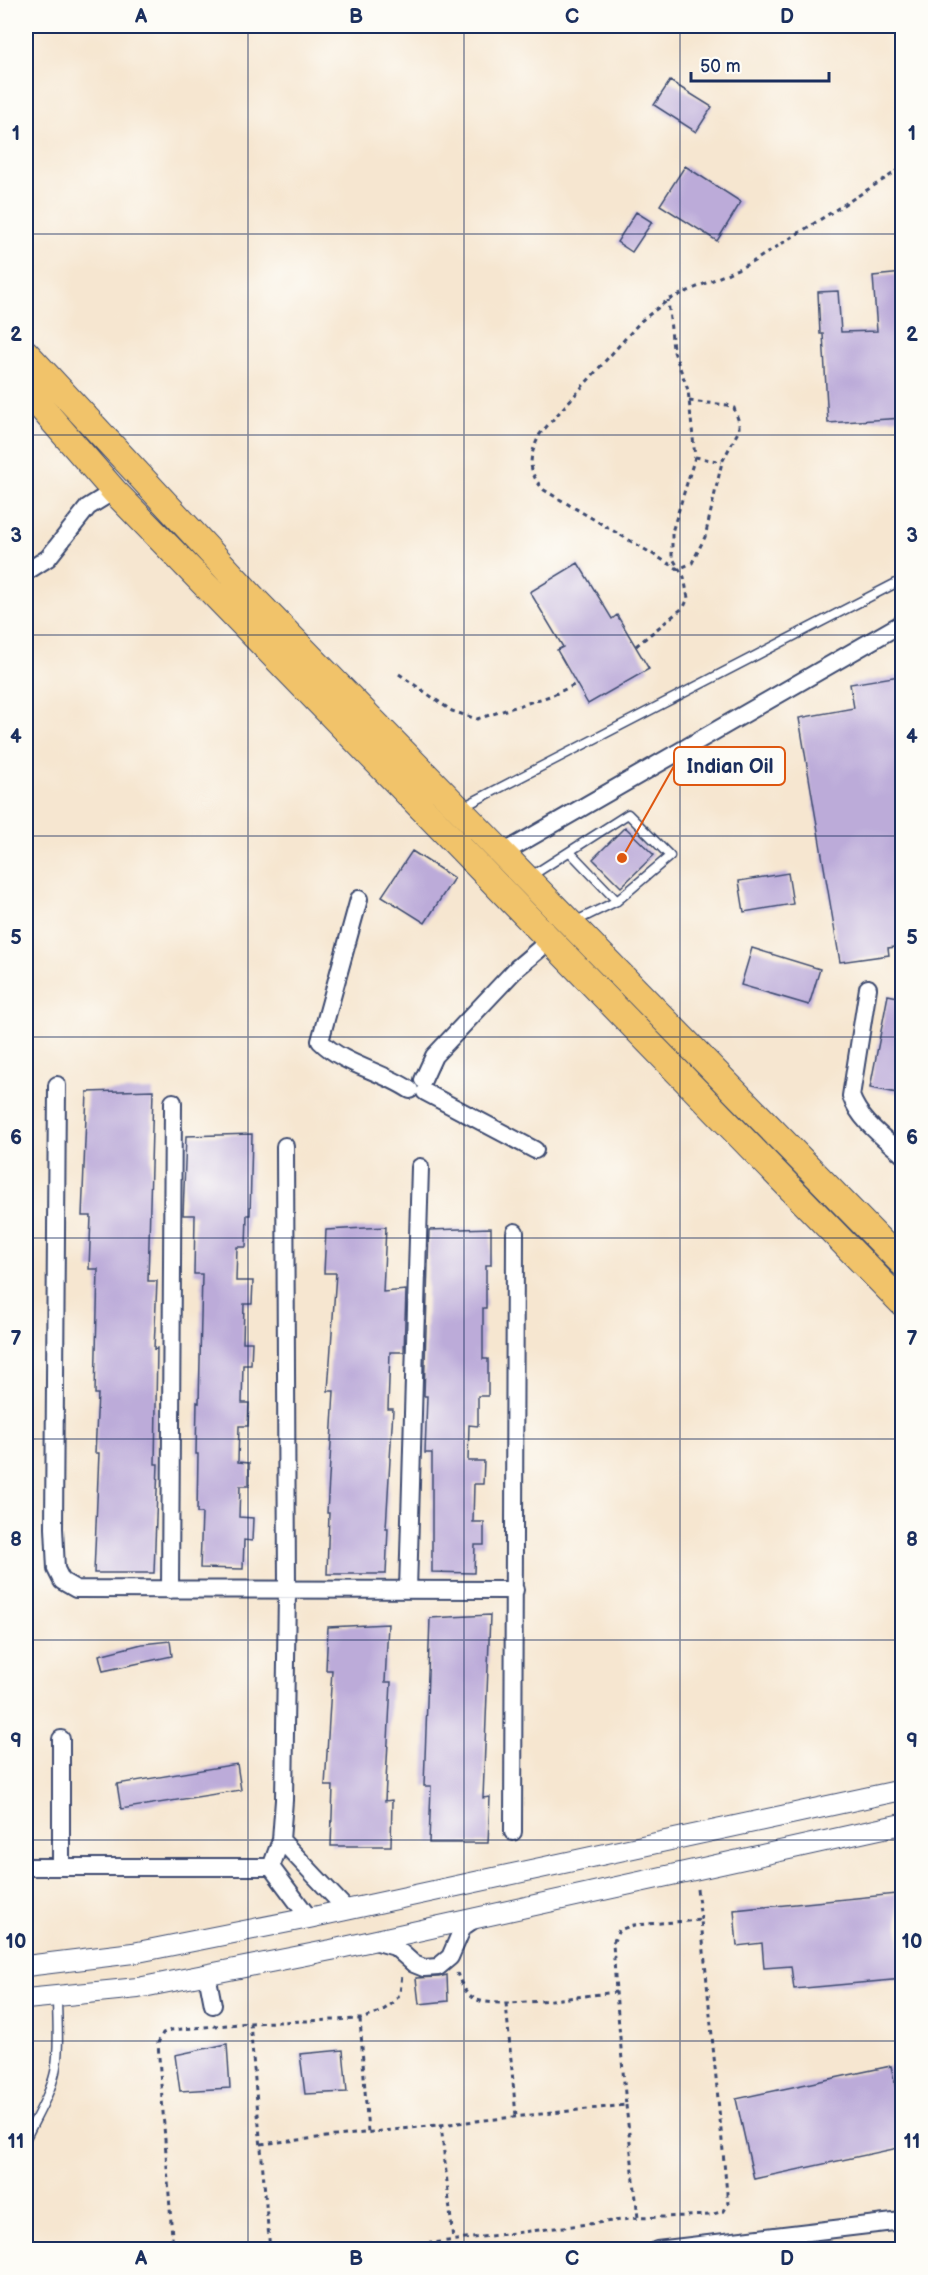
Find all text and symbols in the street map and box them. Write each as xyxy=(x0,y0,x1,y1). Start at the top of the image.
text: A xyxy=(134,5,148,29)
text: B xyxy=(349,5,363,29)
text: C xyxy=(565,5,579,29)
text: D xyxy=(780,5,794,29)
scale bar xyxy=(691,45,829,83)
text: 50 m xyxy=(700,56,741,77)
text: 1 xyxy=(12,122,20,146)
text: 1 xyxy=(908,122,916,146)
text: 2 xyxy=(10,323,22,347)
text: 2 xyxy=(906,323,918,347)
text: 3 xyxy=(10,524,22,548)
text: 3 xyxy=(906,524,918,548)
text: 4 xyxy=(10,725,22,749)
text: 4 xyxy=(906,725,918,749)
callout: Indian Oil xyxy=(674,747,785,785)
text: Indian Oil xyxy=(686,755,774,779)
text: 5 xyxy=(10,926,22,950)
text: 5 xyxy=(906,926,918,950)
text: 6 xyxy=(10,1126,22,1150)
text: 6 xyxy=(906,1126,918,1150)
text: 7 xyxy=(10,1327,22,1351)
text: 7 xyxy=(906,1327,918,1351)
text: 8 xyxy=(10,1528,22,1552)
text: 8 xyxy=(906,1528,918,1552)
text: 9 xyxy=(10,1729,22,1753)
text: 9 xyxy=(906,1729,918,1753)
text: 10 xyxy=(6,1930,26,1954)
text: 10 xyxy=(902,1930,922,1954)
text: 11 xyxy=(8,2130,24,2154)
text: 11 xyxy=(904,2130,920,2154)
text: A xyxy=(134,2247,148,2271)
text: B xyxy=(349,2247,363,2271)
text: C xyxy=(565,2247,579,2271)
text: D xyxy=(780,2247,794,2271)

